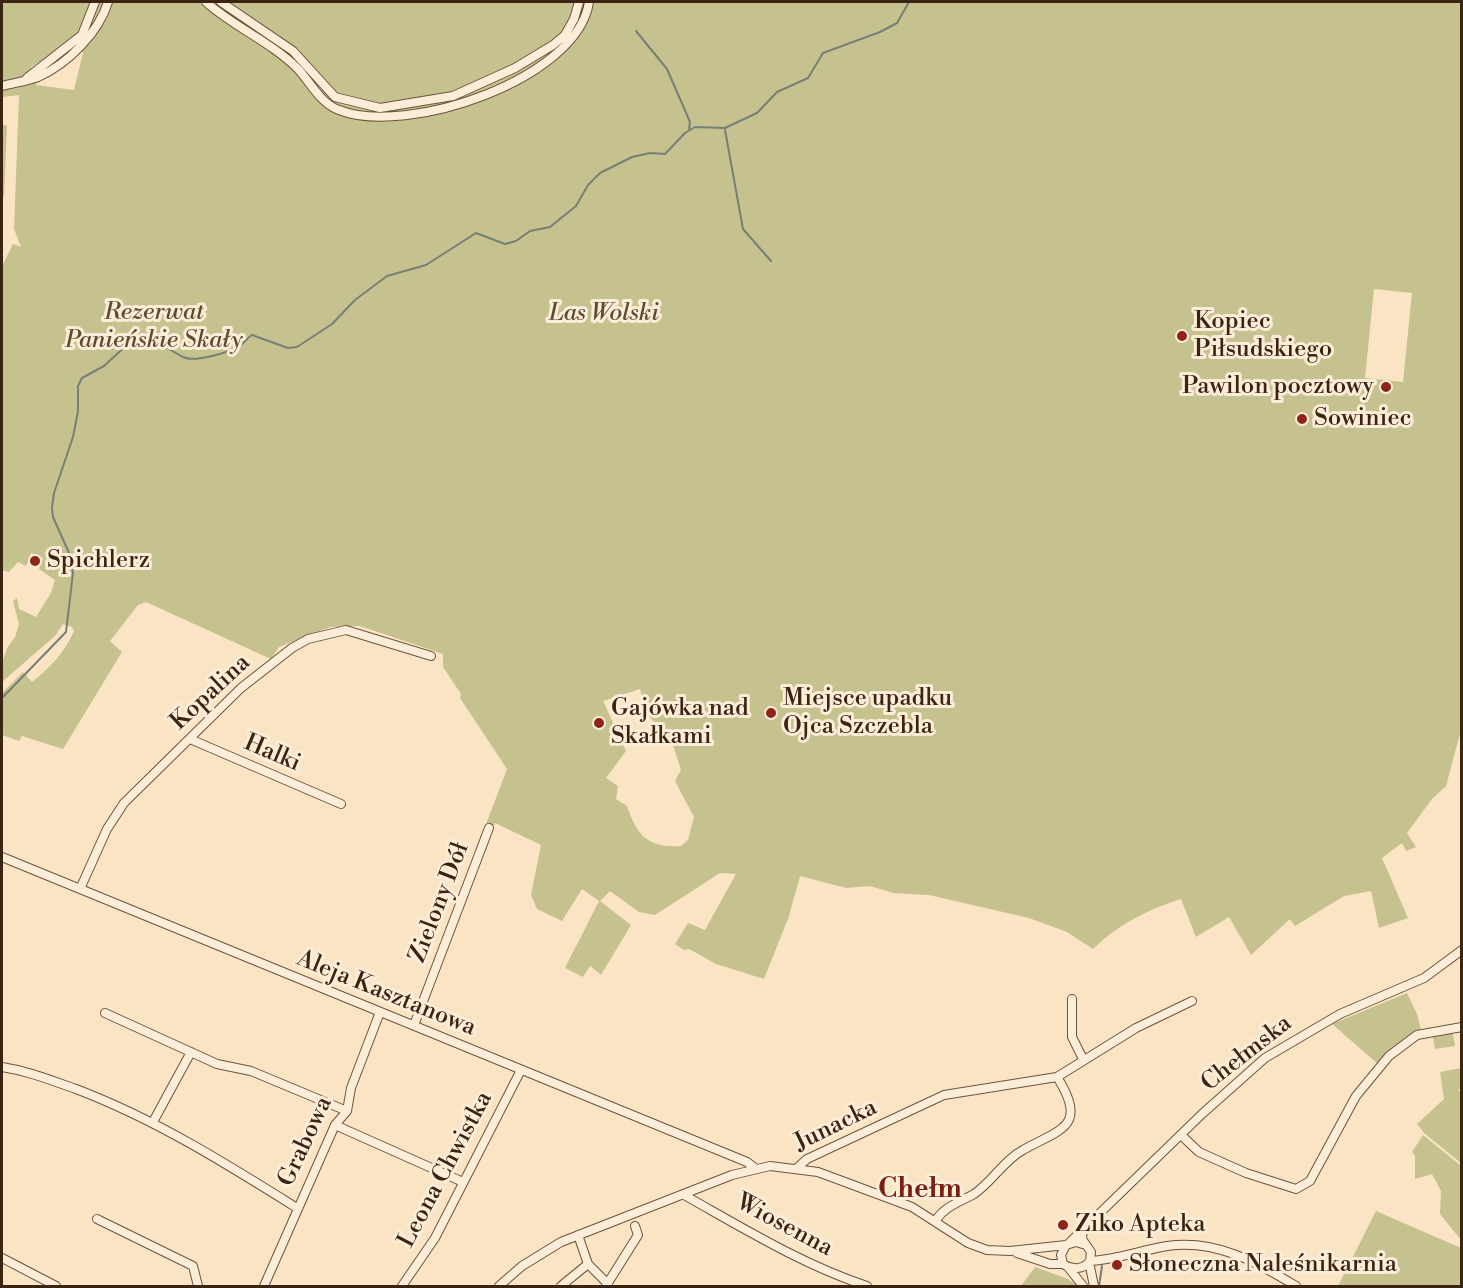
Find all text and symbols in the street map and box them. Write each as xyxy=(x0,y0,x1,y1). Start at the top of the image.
park label: Rezerwat Panieńskie Skały xyxy=(65,299,243,355)
park label: Las Wolski xyxy=(549,300,659,328)
place label: Kopiec Piłsudskiego xyxy=(1194,308,1332,364)
marker: Kopiec Piłsudskiego xyxy=(1175,329,1189,343)
place label: Pawilon pocztowy xyxy=(1182,373,1374,401)
marker: Pawilon pocztowy xyxy=(1379,380,1393,394)
place label: Sowiniec xyxy=(1314,405,1412,433)
marker: Sowiniec xyxy=(1295,412,1309,426)
place label: Spichlerz xyxy=(47,547,150,575)
marker: Spichlerz xyxy=(28,554,42,568)
street label: Kopalina xyxy=(165,649,257,737)
place label: Miejsce upadku Ojca Szczebla xyxy=(783,685,952,741)
place label: Gajówka nad Skałkami xyxy=(611,695,749,751)
marker: Miejsce upadku Ojca Szczebla xyxy=(764,706,778,720)
marker: Gajówka nad Skałkami xyxy=(592,716,606,730)
street label: Halki xyxy=(239,729,305,779)
street label: Zielony Dół xyxy=(404,839,476,967)
street label: Aleja Kasztanowa xyxy=(292,945,480,1043)
street label: Chełmska xyxy=(1196,1010,1298,1098)
street label: Leona Chwistka xyxy=(393,1087,499,1253)
street label: Grabowa xyxy=(273,1093,339,1191)
street label: Junacka xyxy=(790,1094,882,1158)
district label: Chełm xyxy=(878,1175,962,1207)
street label: Wiosenna xyxy=(731,1188,837,1264)
place label: Ziko Apteka xyxy=(1075,1211,1205,1239)
marker: Ziko Apteka xyxy=(1056,1218,1070,1232)
place label: Słoneczna Naleśnikarnia xyxy=(1129,1251,1397,1279)
marker: Słoneczna Naleśnikarnia xyxy=(1110,1258,1124,1272)

